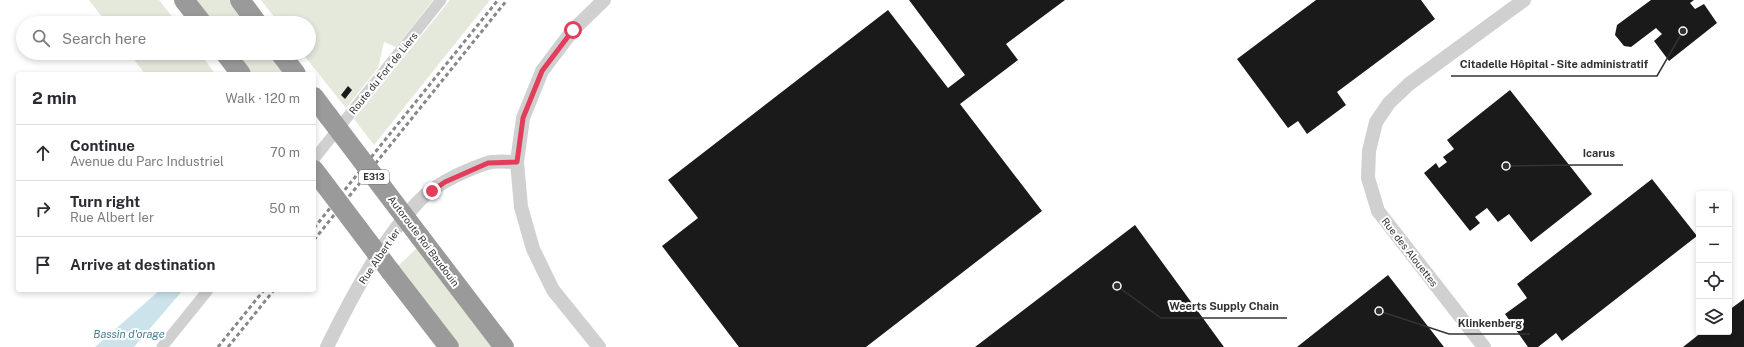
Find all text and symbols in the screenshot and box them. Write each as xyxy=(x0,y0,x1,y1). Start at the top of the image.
search box xyxy=(16,16,316,60)
route start xyxy=(564,21,582,39)
icon: search xyxy=(30,27,52,49)
text: Search here xyxy=(62,30,146,47)
street label: Route du Fort de Liers xyxy=(346,30,420,116)
callout: Citadelle Hôpital - Site administratif xyxy=(1451,53,1657,76)
text: Citadelle Hôpital - Site administratif xyxy=(1460,58,1649,70)
text: 2 min xyxy=(32,88,77,108)
text: Walk · 120 m xyxy=(225,91,300,106)
text: Continue xyxy=(70,137,135,154)
icon: ahead xyxy=(32,142,54,164)
callout: Icarus xyxy=(1575,142,1623,165)
text: 70 m xyxy=(270,145,300,160)
text: Icarus xyxy=(1583,147,1615,159)
text: Avenue du Parc Industriel xyxy=(70,154,224,169)
road number: E313 xyxy=(359,170,389,184)
route end xyxy=(423,182,441,200)
map controls xyxy=(1696,191,1732,335)
button: + xyxy=(1696,191,1732,227)
text: Turn right xyxy=(70,193,140,210)
street label: Autoroute Roi Baudouin xyxy=(386,193,462,289)
icon: right xyxy=(32,198,54,220)
text: 50 m xyxy=(269,201,300,216)
text: Rue Albert Ier xyxy=(70,210,154,225)
street label: Rue des Alouettes xyxy=(1379,215,1441,289)
street label: Rue Albert Ier xyxy=(356,226,402,286)
button: − xyxy=(1696,227,1732,263)
icon: arrive xyxy=(32,254,54,276)
text: Arrive at destination xyxy=(70,256,215,273)
button: locate xyxy=(1696,263,1732,299)
callout: Weerts Supply Chain xyxy=(1161,295,1287,318)
button: layers xyxy=(1696,299,1732,335)
text: Weerts Supply Chain xyxy=(1169,300,1279,312)
callout: Klinkenberg xyxy=(1449,311,1530,334)
text: Klinkenberg xyxy=(1458,317,1522,329)
water label: Bassin d'orage xyxy=(93,328,165,340)

